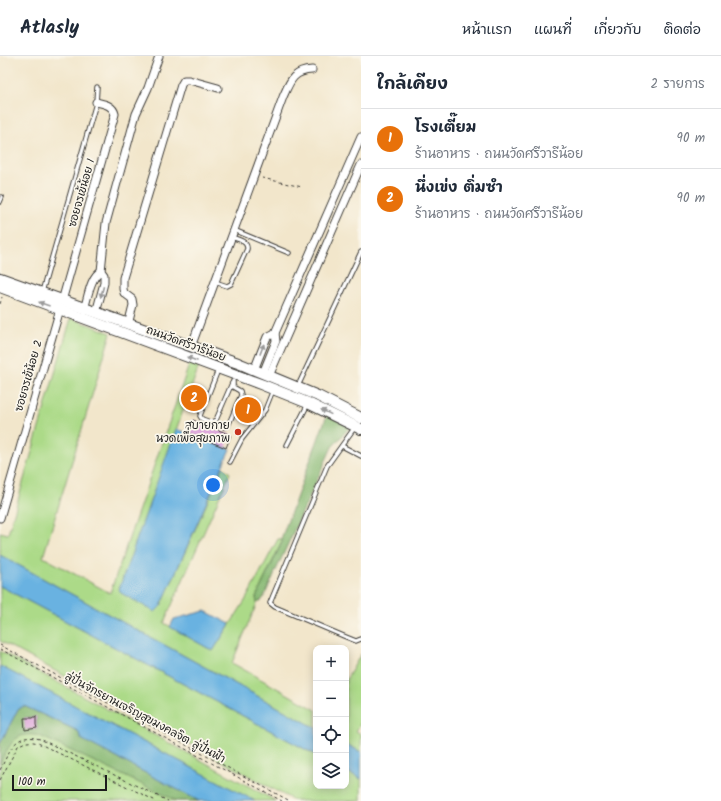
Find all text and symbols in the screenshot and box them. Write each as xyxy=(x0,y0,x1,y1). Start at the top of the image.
text: Atlasly xyxy=(20,13,79,43)
text: หน้าแรก xyxy=(462,19,512,41)
text: แผนที่ xyxy=(534,19,572,41)
text: เกี่ยวกับ xyxy=(594,19,641,41)
text: ติดต่อ xyxy=(663,19,701,41)
text: ใกล้เคียง xyxy=(377,71,448,98)
text: 2 รายการ xyxy=(651,74,705,95)
text: โรงเตี๊ยม xyxy=(415,116,476,140)
text: 1 xyxy=(388,128,392,149)
text: 90 m xyxy=(677,128,705,149)
text: ร้านอาหาร · ถนนวัดศรีวารีน้อย xyxy=(415,144,583,165)
street label: ซอยจรเข้น้อย 1 xyxy=(64,157,100,229)
text: นึ่งเข่ง ติ่มซำ xyxy=(415,176,503,200)
text: 2 xyxy=(386,188,394,209)
text: 90 m xyxy=(677,188,705,209)
text: ร้านอาหาร · ถนนวัดศรีวารีน้อย xyxy=(415,204,583,225)
one-way arrow xyxy=(99,286,105,298)
one-way arrow xyxy=(38,300,50,306)
street label: ถนนวัดศรีวารีน้อย xyxy=(144,321,228,367)
street label: ซอยจรเข้น้อย 2 xyxy=(10,338,48,414)
one-way arrow xyxy=(260,343,266,355)
one-way arrow xyxy=(186,355,198,361)
pin: 2 xyxy=(181,383,207,413)
pin: 1 xyxy=(235,395,261,425)
one-way arrow xyxy=(320,409,332,415)
place label: สบายกาย นวดเพื่อสุขภาพ xyxy=(156,417,230,448)
marker: สบายกาย นวดเพื่อสุขภาพ xyxy=(233,427,243,437)
your location xyxy=(203,475,223,495)
map controls xyxy=(313,645,349,789)
button: + xyxy=(313,645,349,681)
street label: ลู่ปั่นจักรยานเจริญสุขมงคลจิต ลู่ปั่นฟ้า xyxy=(61,666,230,768)
button: − xyxy=(313,681,349,717)
button: locate xyxy=(313,717,349,753)
button: layers xyxy=(313,753,349,789)
scale bar xyxy=(12,773,107,792)
text: 100 m xyxy=(18,773,46,791)

